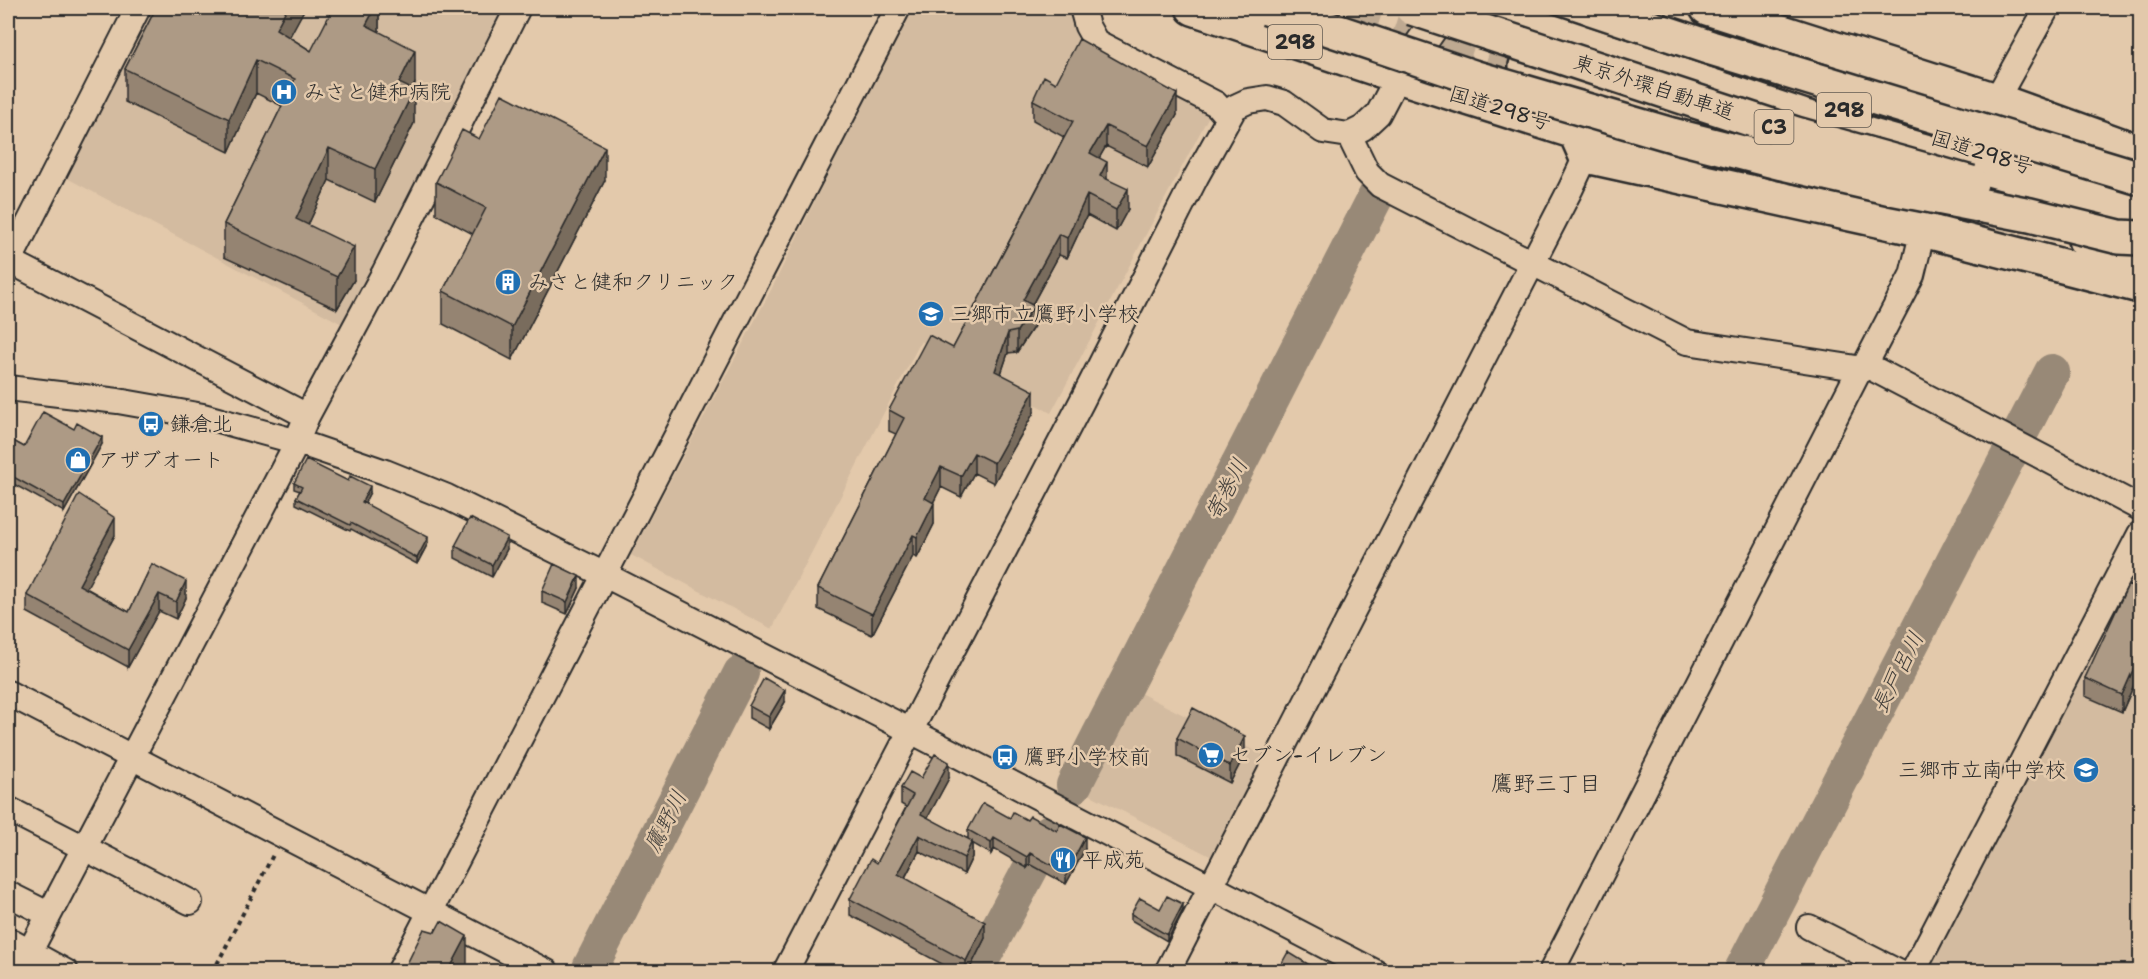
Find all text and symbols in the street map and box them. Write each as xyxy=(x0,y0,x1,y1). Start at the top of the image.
road number: 298 xyxy=(1268,25,1322,59)
street label: 東京外環自動車道 xyxy=(1570,48,1738,126)
hospital icon: みさと健和病院 xyxy=(269,77,299,107)
place label: みさと健和病院 xyxy=(304,78,451,106)
street label: 国道298号 xyxy=(1445,79,1555,137)
road number: 298 xyxy=(1817,93,1871,127)
road number: C3 xyxy=(1754,110,1794,144)
street label: 国道298号 xyxy=(1927,123,2037,181)
building icon: みさと健和クリニック xyxy=(493,267,523,297)
place label: みさと健和クリニック xyxy=(528,268,738,296)
school or university icon: 三郷市立鷹野小学校 xyxy=(916,299,946,329)
place label: 三郷市立鷹野小学校 xyxy=(950,300,1139,328)
bus stop icon: 鎌倉北 xyxy=(136,409,166,439)
place label: 鎌倉北 xyxy=(170,410,233,438)
shop icon: アザブオート xyxy=(63,445,93,475)
place label: アザブオート xyxy=(98,446,224,474)
water label: 寄巻川 xyxy=(1199,453,1254,525)
water label: 長戸呂川 xyxy=(1865,626,1930,718)
supermarket icon: セブン-イレブン xyxy=(1196,740,1226,770)
place label: セブン-イレブン xyxy=(1230,741,1387,769)
bus stop icon: 鷹野小学校前 xyxy=(990,742,1020,772)
place label: 鷹野小学校前 xyxy=(1024,743,1150,771)
school or university icon: 三郷市立南中学校 xyxy=(2071,755,2101,785)
place label: 三郷市立南中学校 xyxy=(1898,756,2066,784)
district label: 鷹野三丁目 xyxy=(1491,769,1601,798)
water label: 鷹野川 xyxy=(638,785,693,857)
restaurant icon: 平成苑 xyxy=(1048,845,1078,875)
place label: 平成苑 xyxy=(1082,846,1145,874)

